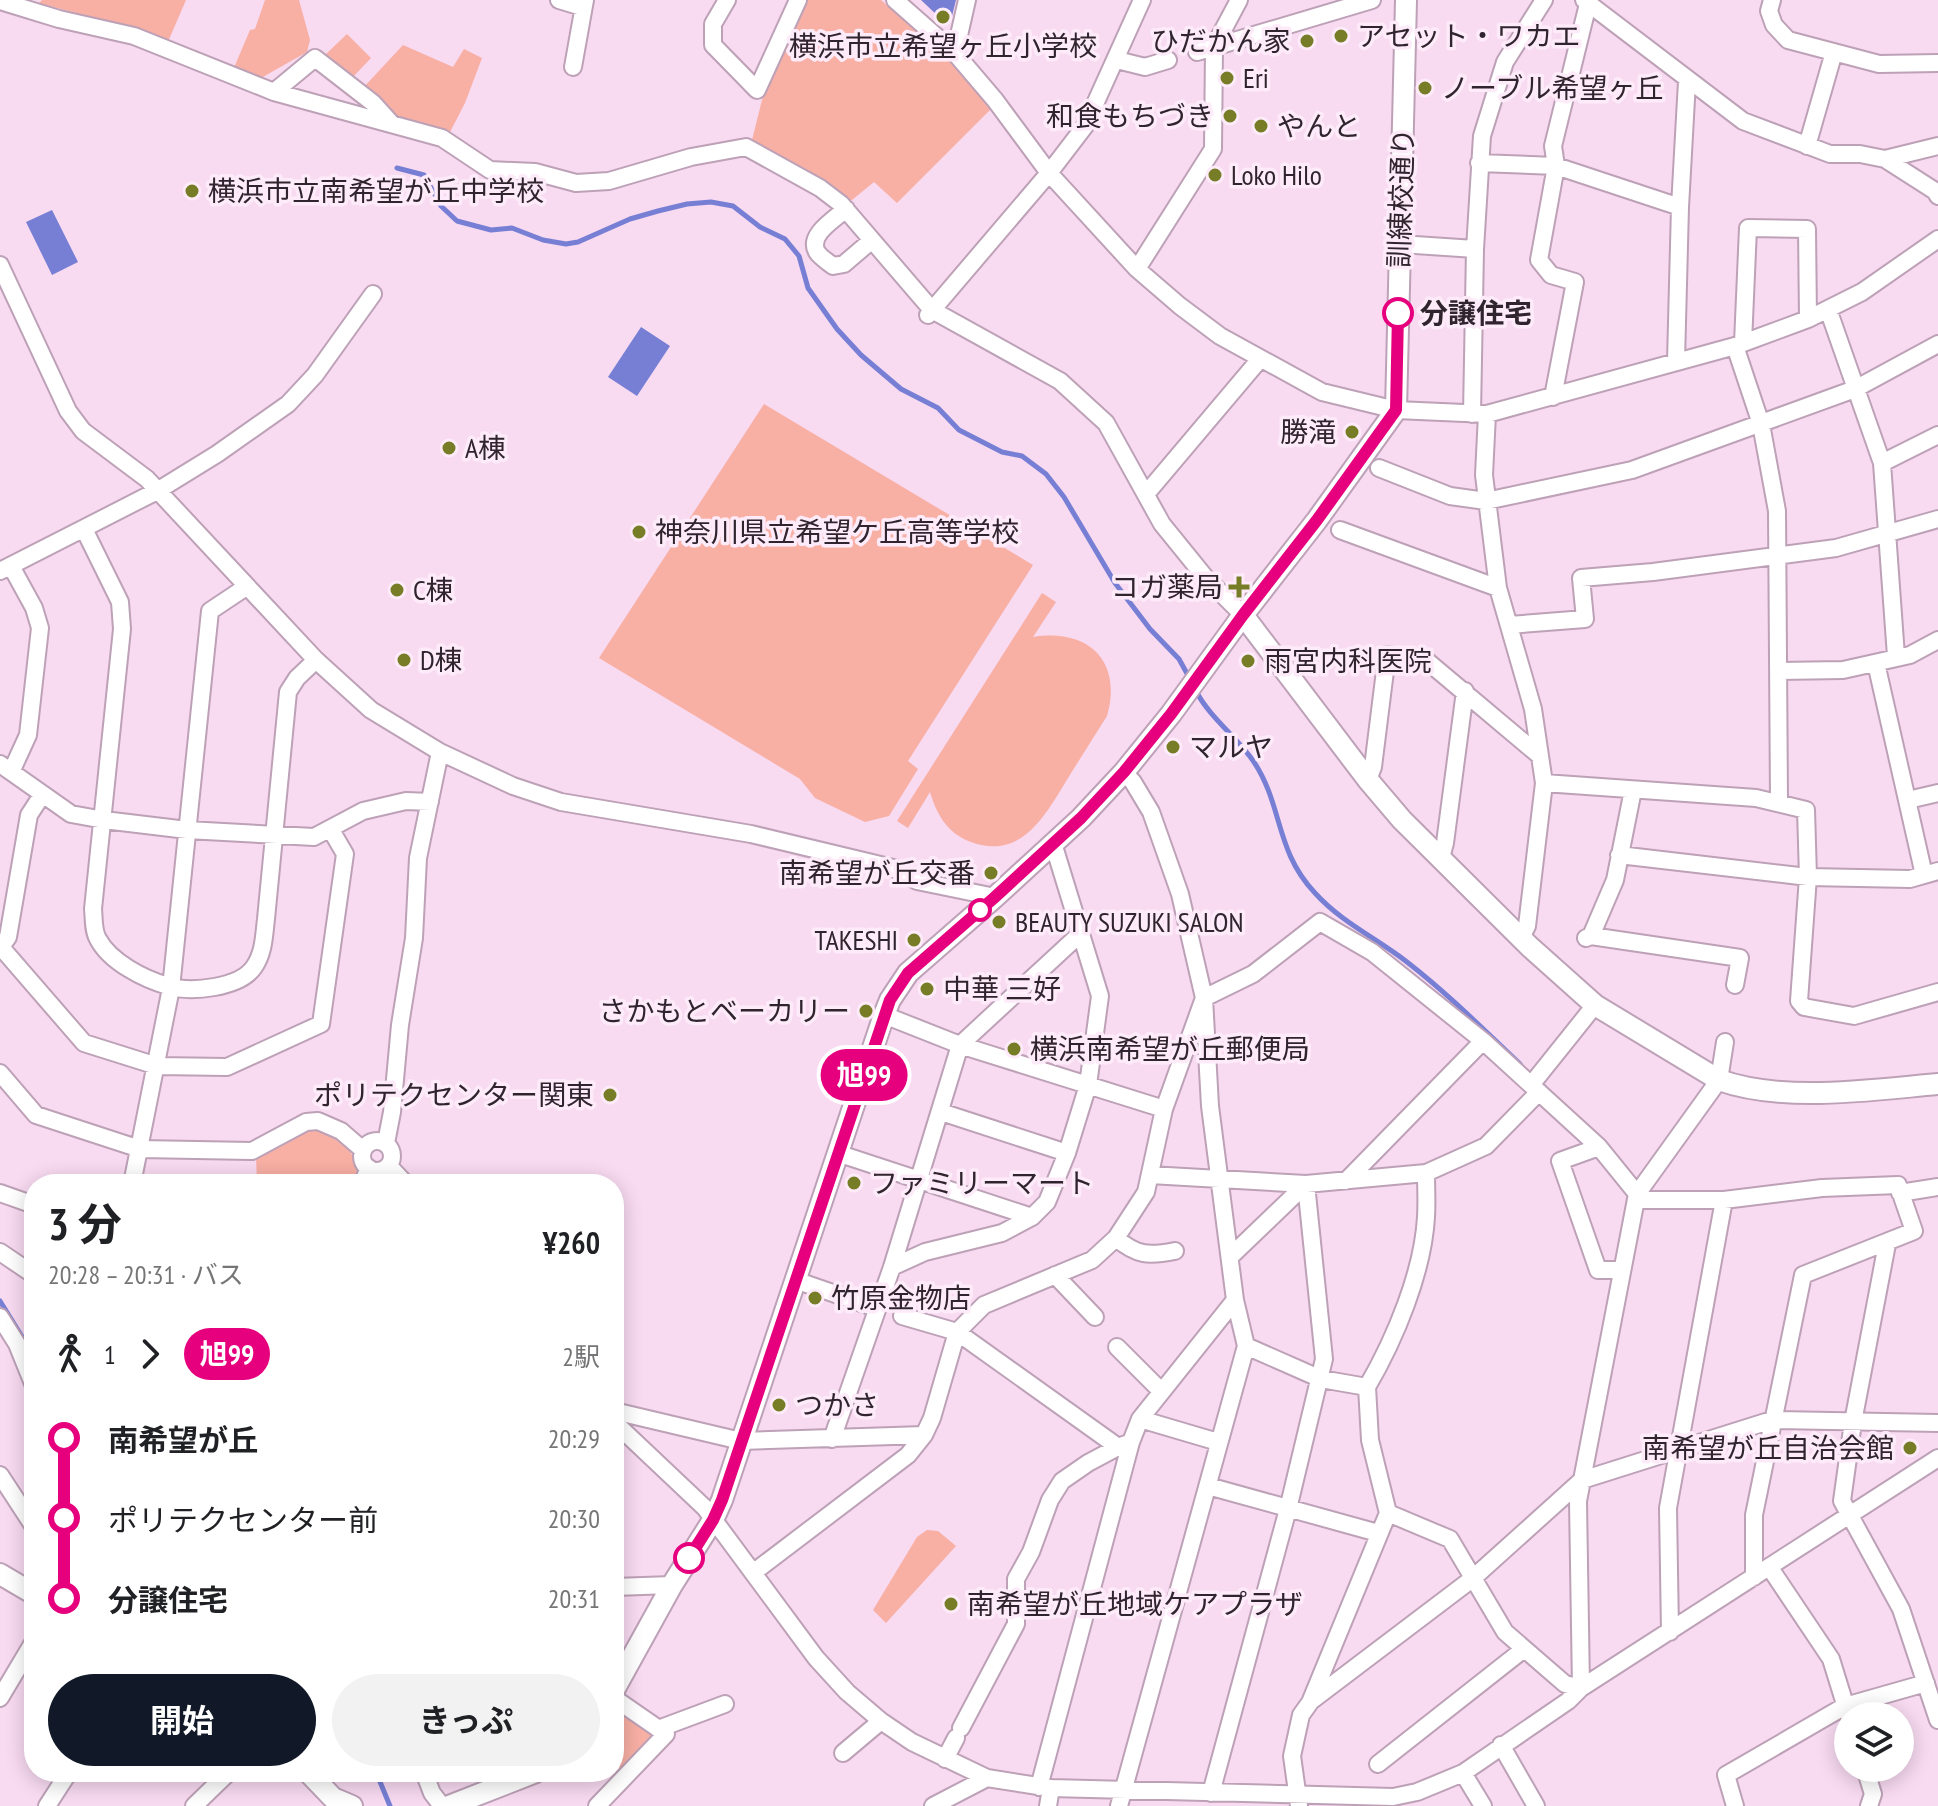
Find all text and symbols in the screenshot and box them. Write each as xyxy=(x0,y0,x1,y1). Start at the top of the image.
marker: 横浜市立希望ヶ丘小学校 xyxy=(934,8,952,26)
place label: アセット・ワカエ xyxy=(1357,17,1580,54)
place label: ひだかん家 xyxy=(1151,22,1291,59)
place label: 横浜市立希望ヶ丘小学校 xyxy=(789,27,1097,64)
marker: アセット・ワカエ xyxy=(1332,27,1350,45)
marker: ひだかん家 xyxy=(1298,32,1316,50)
place label: Eri xyxy=(1243,59,1269,96)
marker: Eri xyxy=(1218,69,1236,87)
place label: ノーブル希望ヶ丘 xyxy=(1441,69,1663,106)
marker: ノーブル希望ヶ丘 xyxy=(1416,79,1434,97)
place label: 和食もちづき xyxy=(1046,97,1214,134)
marker: 和食もちづき xyxy=(1221,107,1239,125)
place label: やんと xyxy=(1277,107,1361,144)
marker: やんと xyxy=(1252,117,1270,135)
street label: 訓練校通り xyxy=(1380,127,1421,269)
place label: Loko Hilo xyxy=(1231,156,1322,193)
marker: Loko Hilo xyxy=(1206,166,1224,184)
place label: 横浜市立南希望が丘中学校 xyxy=(208,172,544,209)
marker: 横浜市立南希望が丘中学校 xyxy=(183,182,201,200)
place label: 分譲住宅 xyxy=(1420,294,1532,331)
marker: 分譲住宅 xyxy=(1383,298,1413,328)
place label: 勝滝 xyxy=(1280,413,1336,450)
marker: 勝滝 xyxy=(1343,423,1361,441)
place label: A棟 xyxy=(465,429,506,466)
marker: A棟 xyxy=(440,439,458,457)
place label: 神奈川県立希望ケ丘高等学校 xyxy=(655,513,1019,550)
marker: 神奈川県立希望ケ丘高等学校 xyxy=(630,523,648,541)
place label: コガ薬局 xyxy=(1111,568,1223,605)
place label: C棟 xyxy=(413,571,454,608)
marker: コガ薬局 xyxy=(1230,578,1248,596)
marker: C棟 xyxy=(388,581,406,599)
place label: D棟 xyxy=(420,641,463,678)
place label: 雨宮内科医院 xyxy=(1264,642,1432,679)
marker: D棟 xyxy=(395,651,413,669)
marker: 雨宮内科医院 xyxy=(1239,652,1257,670)
place label: マルヤ xyxy=(1189,728,1273,765)
marker: マルヤ xyxy=(1164,738,1182,756)
place label: 南希望が丘交番 xyxy=(779,854,975,891)
marker: 南希望が丘交番 xyxy=(982,864,1000,882)
unlabelled marker xyxy=(969,899,991,921)
place label: BEAUTY SUZUKI SALON xyxy=(1015,903,1244,940)
marker: BEAUTY SUZUKI SALON xyxy=(990,913,1008,931)
place label: TAKESHI xyxy=(814,921,898,958)
marker: TAKESHI xyxy=(905,931,923,949)
place label: 中華 三好 xyxy=(943,970,1061,1007)
marker: 中華 三好 xyxy=(918,980,936,998)
place label: さかもとベーカリー xyxy=(599,992,850,1029)
marker: さかもとベーカリー xyxy=(857,1002,875,1020)
place label: 横浜南希望が丘郵便局 xyxy=(1030,1030,1310,1067)
marker: 横浜南希望が丘郵便局 xyxy=(1005,1040,1023,1058)
line badge: 旭99 xyxy=(818,1049,910,1101)
text: 旭99 xyxy=(837,1056,891,1093)
place label: ポリテクセンター関東 xyxy=(314,1076,594,1113)
marker: ポリテクセンター関東 xyxy=(601,1086,619,1104)
place label: ファミリーマート xyxy=(870,1164,1094,1201)
marker: ファミリーマート xyxy=(845,1174,863,1192)
text: 3 分 xyxy=(48,1195,122,1252)
text: ¥260 xyxy=(543,1223,600,1262)
text: 20:28 – 20:31 · バス xyxy=(48,1258,244,1291)
place label: 竹原金物店 xyxy=(831,1279,971,1316)
marker: 竹原金物店 xyxy=(806,1289,824,1307)
icon: walk xyxy=(48,1332,92,1376)
icon: forward xyxy=(128,1332,172,1376)
text: 旭99 xyxy=(200,1335,254,1372)
text: 1 xyxy=(104,1338,116,1371)
text: 2駅 xyxy=(562,1340,600,1373)
place label: つかさ xyxy=(795,1386,879,1423)
marker: つかさ xyxy=(770,1396,788,1414)
text: 南希望が丘 xyxy=(108,1420,258,1459)
text: 20:29 xyxy=(548,1422,600,1455)
place label: 南希望が丘自治会館 xyxy=(1642,1429,1894,1466)
marker: 南希望が丘自治会館 xyxy=(1901,1439,1919,1457)
text: ポリテクセンター前 xyxy=(108,1500,378,1539)
text: 20:30 xyxy=(548,1502,600,1535)
unlabelled marker xyxy=(674,1543,704,1573)
text: 分譲住宅 xyxy=(108,1580,228,1619)
text: 20:31 xyxy=(548,1582,600,1615)
place label: 南希望が丘地域ケアプラザ xyxy=(967,1585,1303,1622)
marker: 南希望が丘地域ケアプラザ xyxy=(942,1595,960,1613)
button: 開始 xyxy=(48,1674,316,1766)
button: きっぷ xyxy=(332,1674,600,1766)
map controls xyxy=(1834,1702,1914,1782)
button: layers xyxy=(1834,1702,1914,1782)

